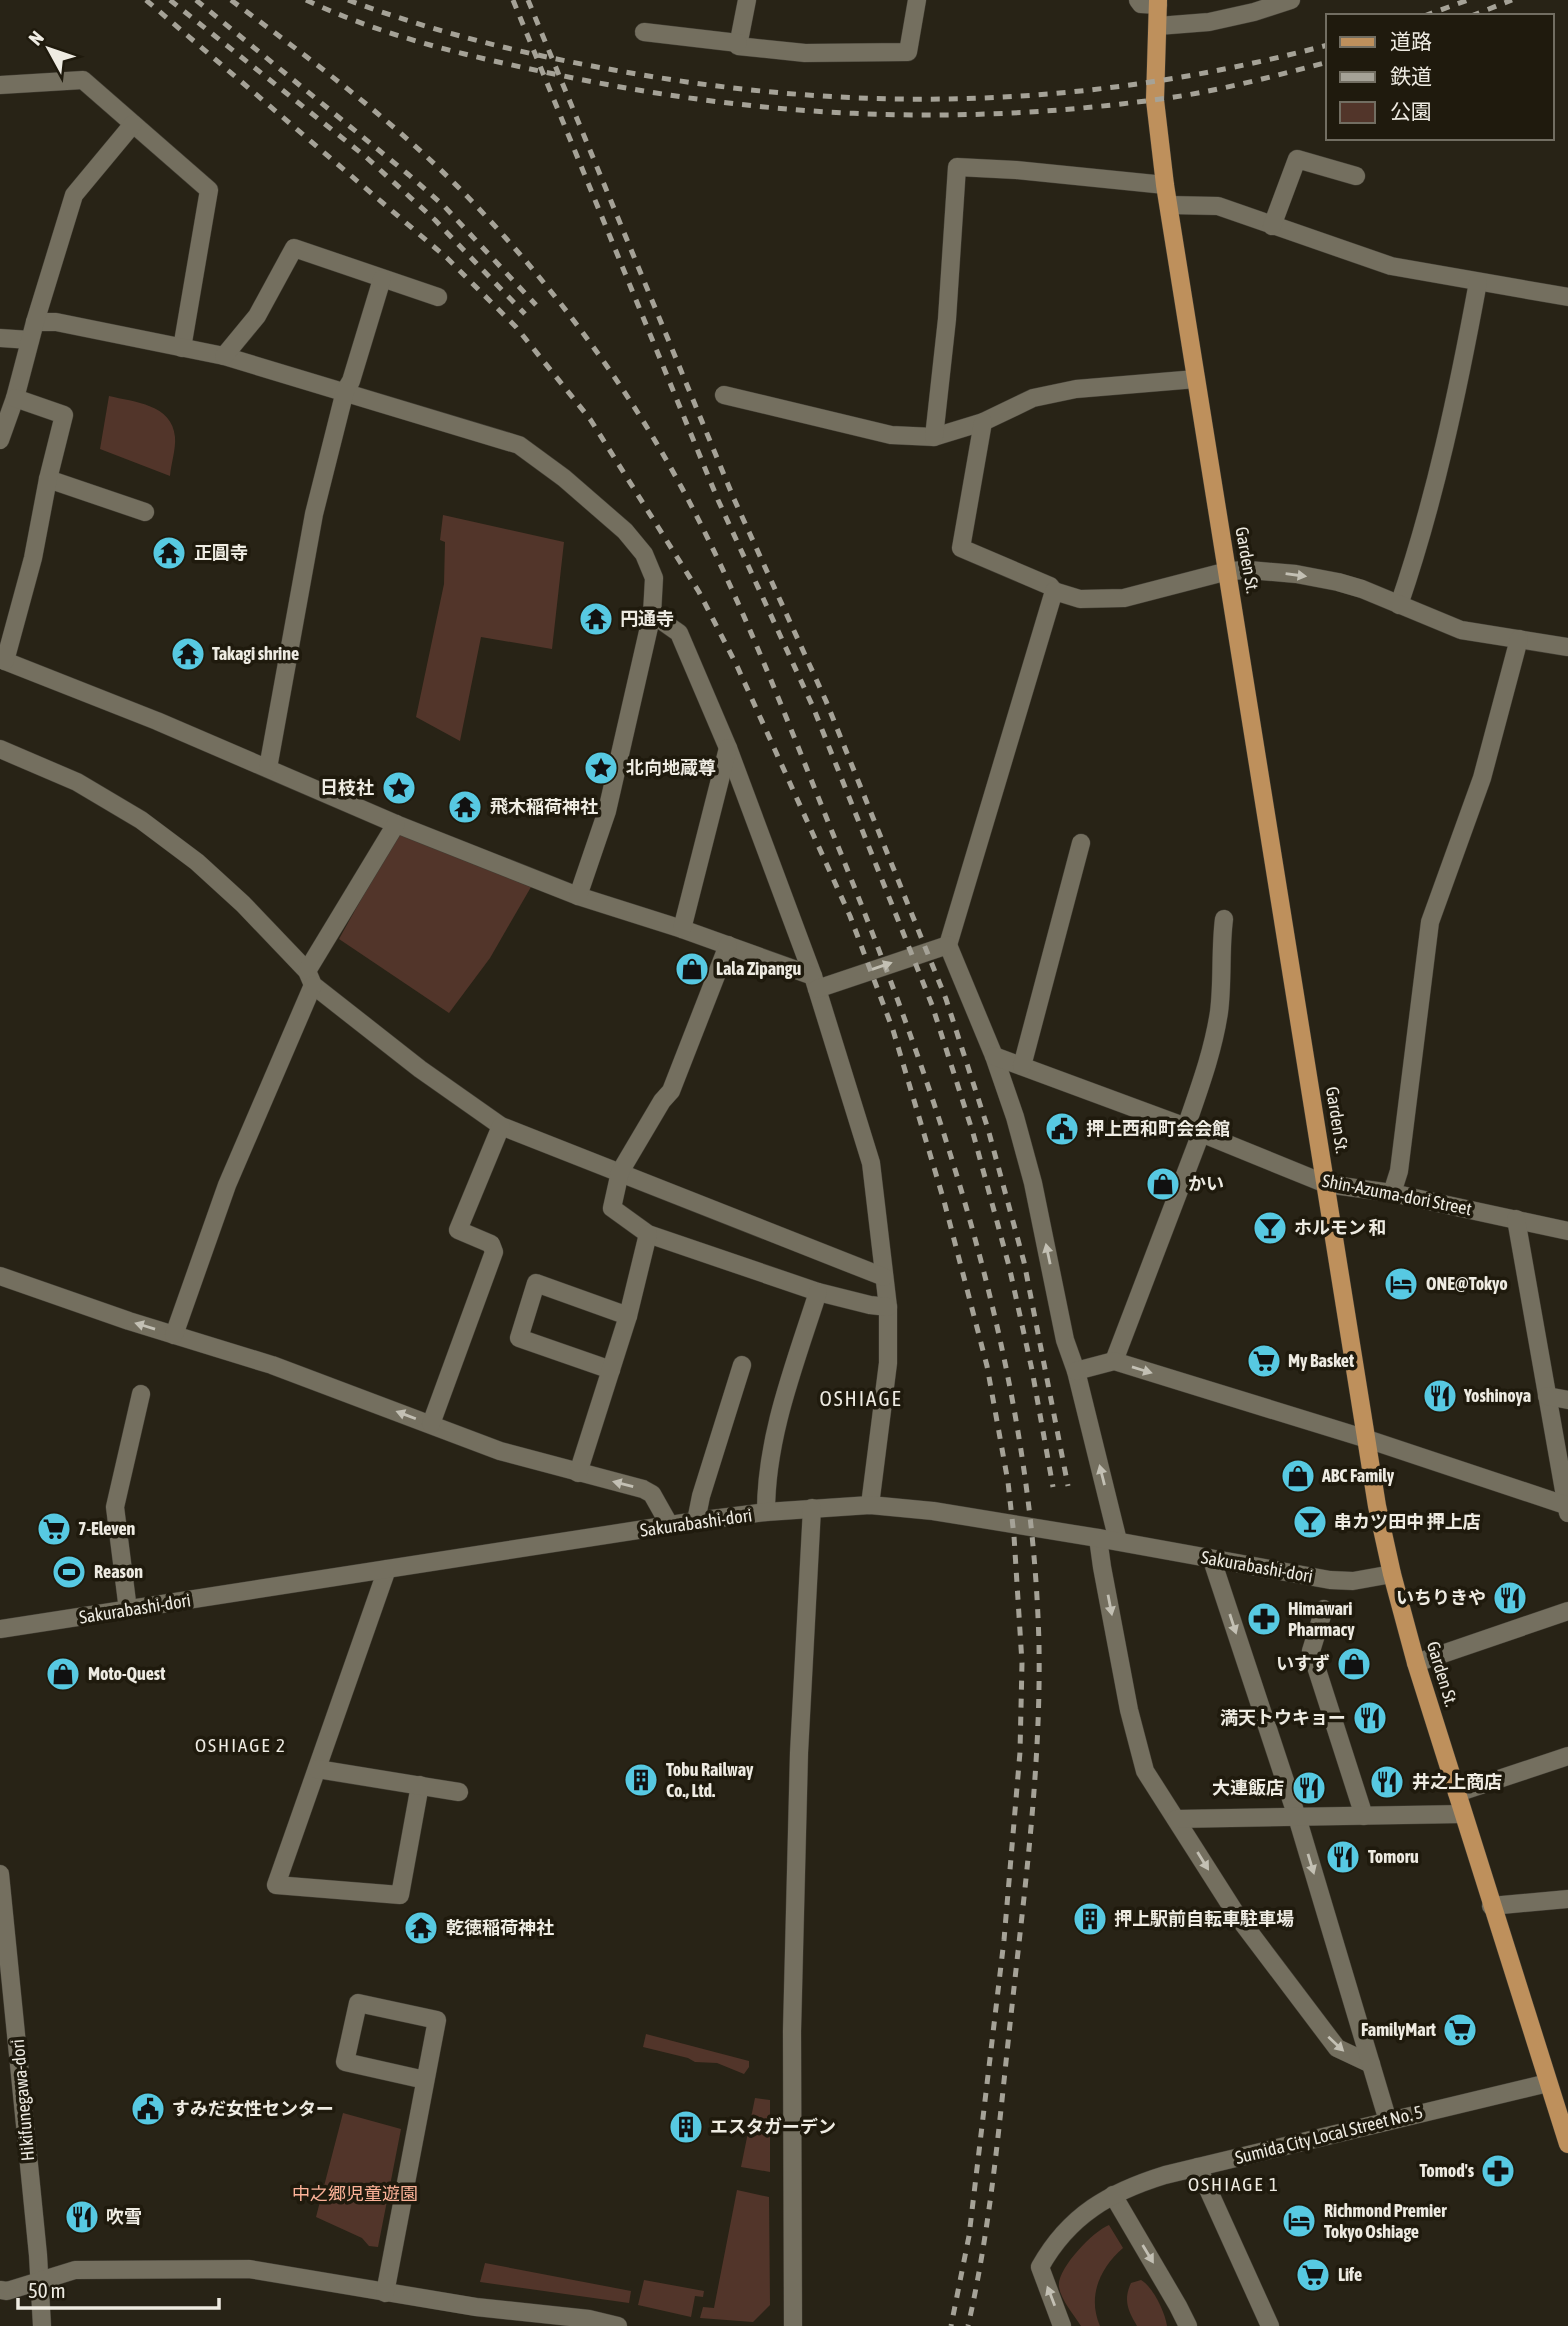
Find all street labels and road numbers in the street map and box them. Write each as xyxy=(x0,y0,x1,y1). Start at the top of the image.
street label: Garden St. xyxy=(1231,525,1264,595)
street label: Garden St. xyxy=(1322,1085,1353,1155)
street label: Shin-Azuma-dori Street xyxy=(1321,1170,1474,1219)
street label: Sakurabashi-dori xyxy=(639,1504,753,1541)
street label: Sakurabashi-dori xyxy=(1200,1546,1315,1587)
street label: Sakurabashi-dori xyxy=(78,1589,192,1628)
street label: Garden St. xyxy=(1423,1639,1462,1709)
street label: Hikifunegawa-dori xyxy=(7,2038,38,2162)
street label: Sumida City Local Street No. 5 xyxy=(1233,2101,1425,2168)

